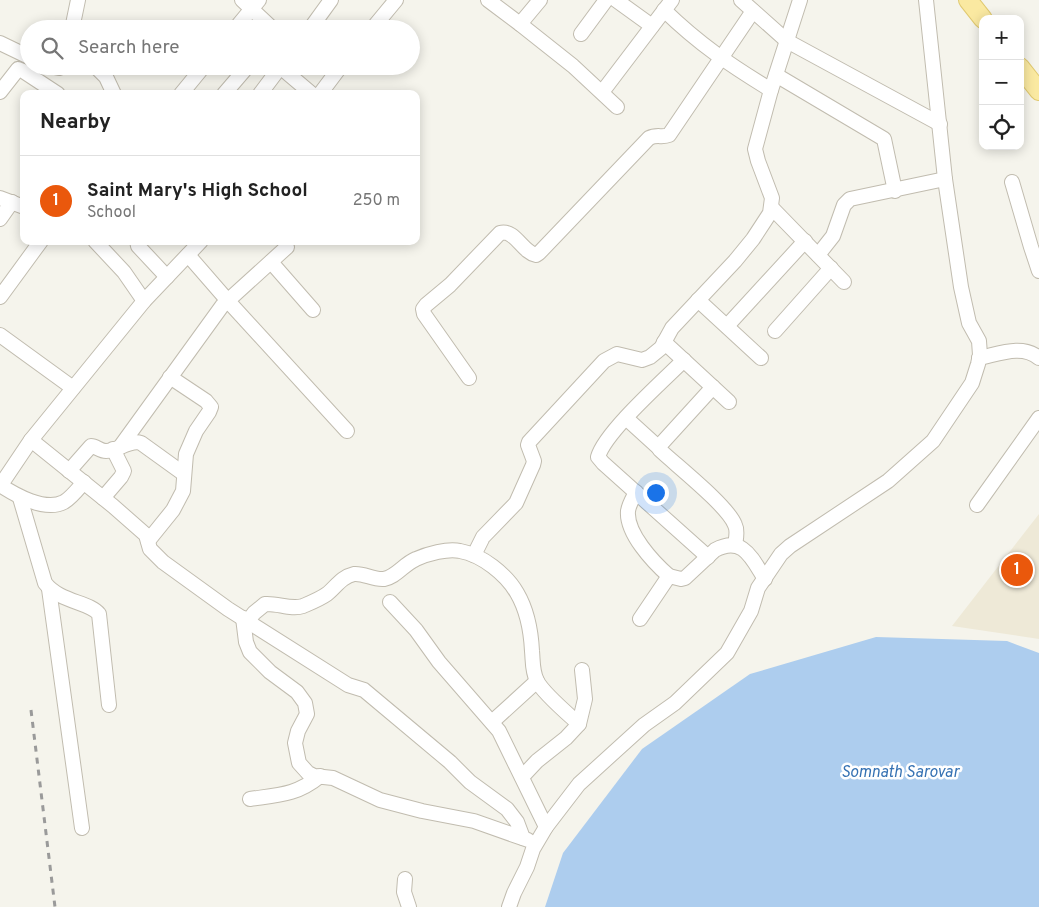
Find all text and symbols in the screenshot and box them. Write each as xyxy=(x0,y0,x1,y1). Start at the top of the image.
map controls xyxy=(979,15,1024,150)
button: + xyxy=(979,15,1024,60)
search box xyxy=(20,20,420,75)
icon: search xyxy=(38,34,66,62)
text: Search here xyxy=(78,36,180,60)
button: − xyxy=(979,60,1024,105)
button: locate xyxy=(979,105,1024,150)
text: Nearby xyxy=(40,109,111,136)
text: Saint Mary's High School xyxy=(87,179,308,203)
text: 1 xyxy=(53,191,59,211)
text: 250 m xyxy=(353,191,400,211)
text: School xyxy=(87,203,136,223)
your location xyxy=(643,480,669,506)
pin: 1 xyxy=(1001,551,1033,589)
water label: Somnath Sarovar xyxy=(841,763,961,783)

